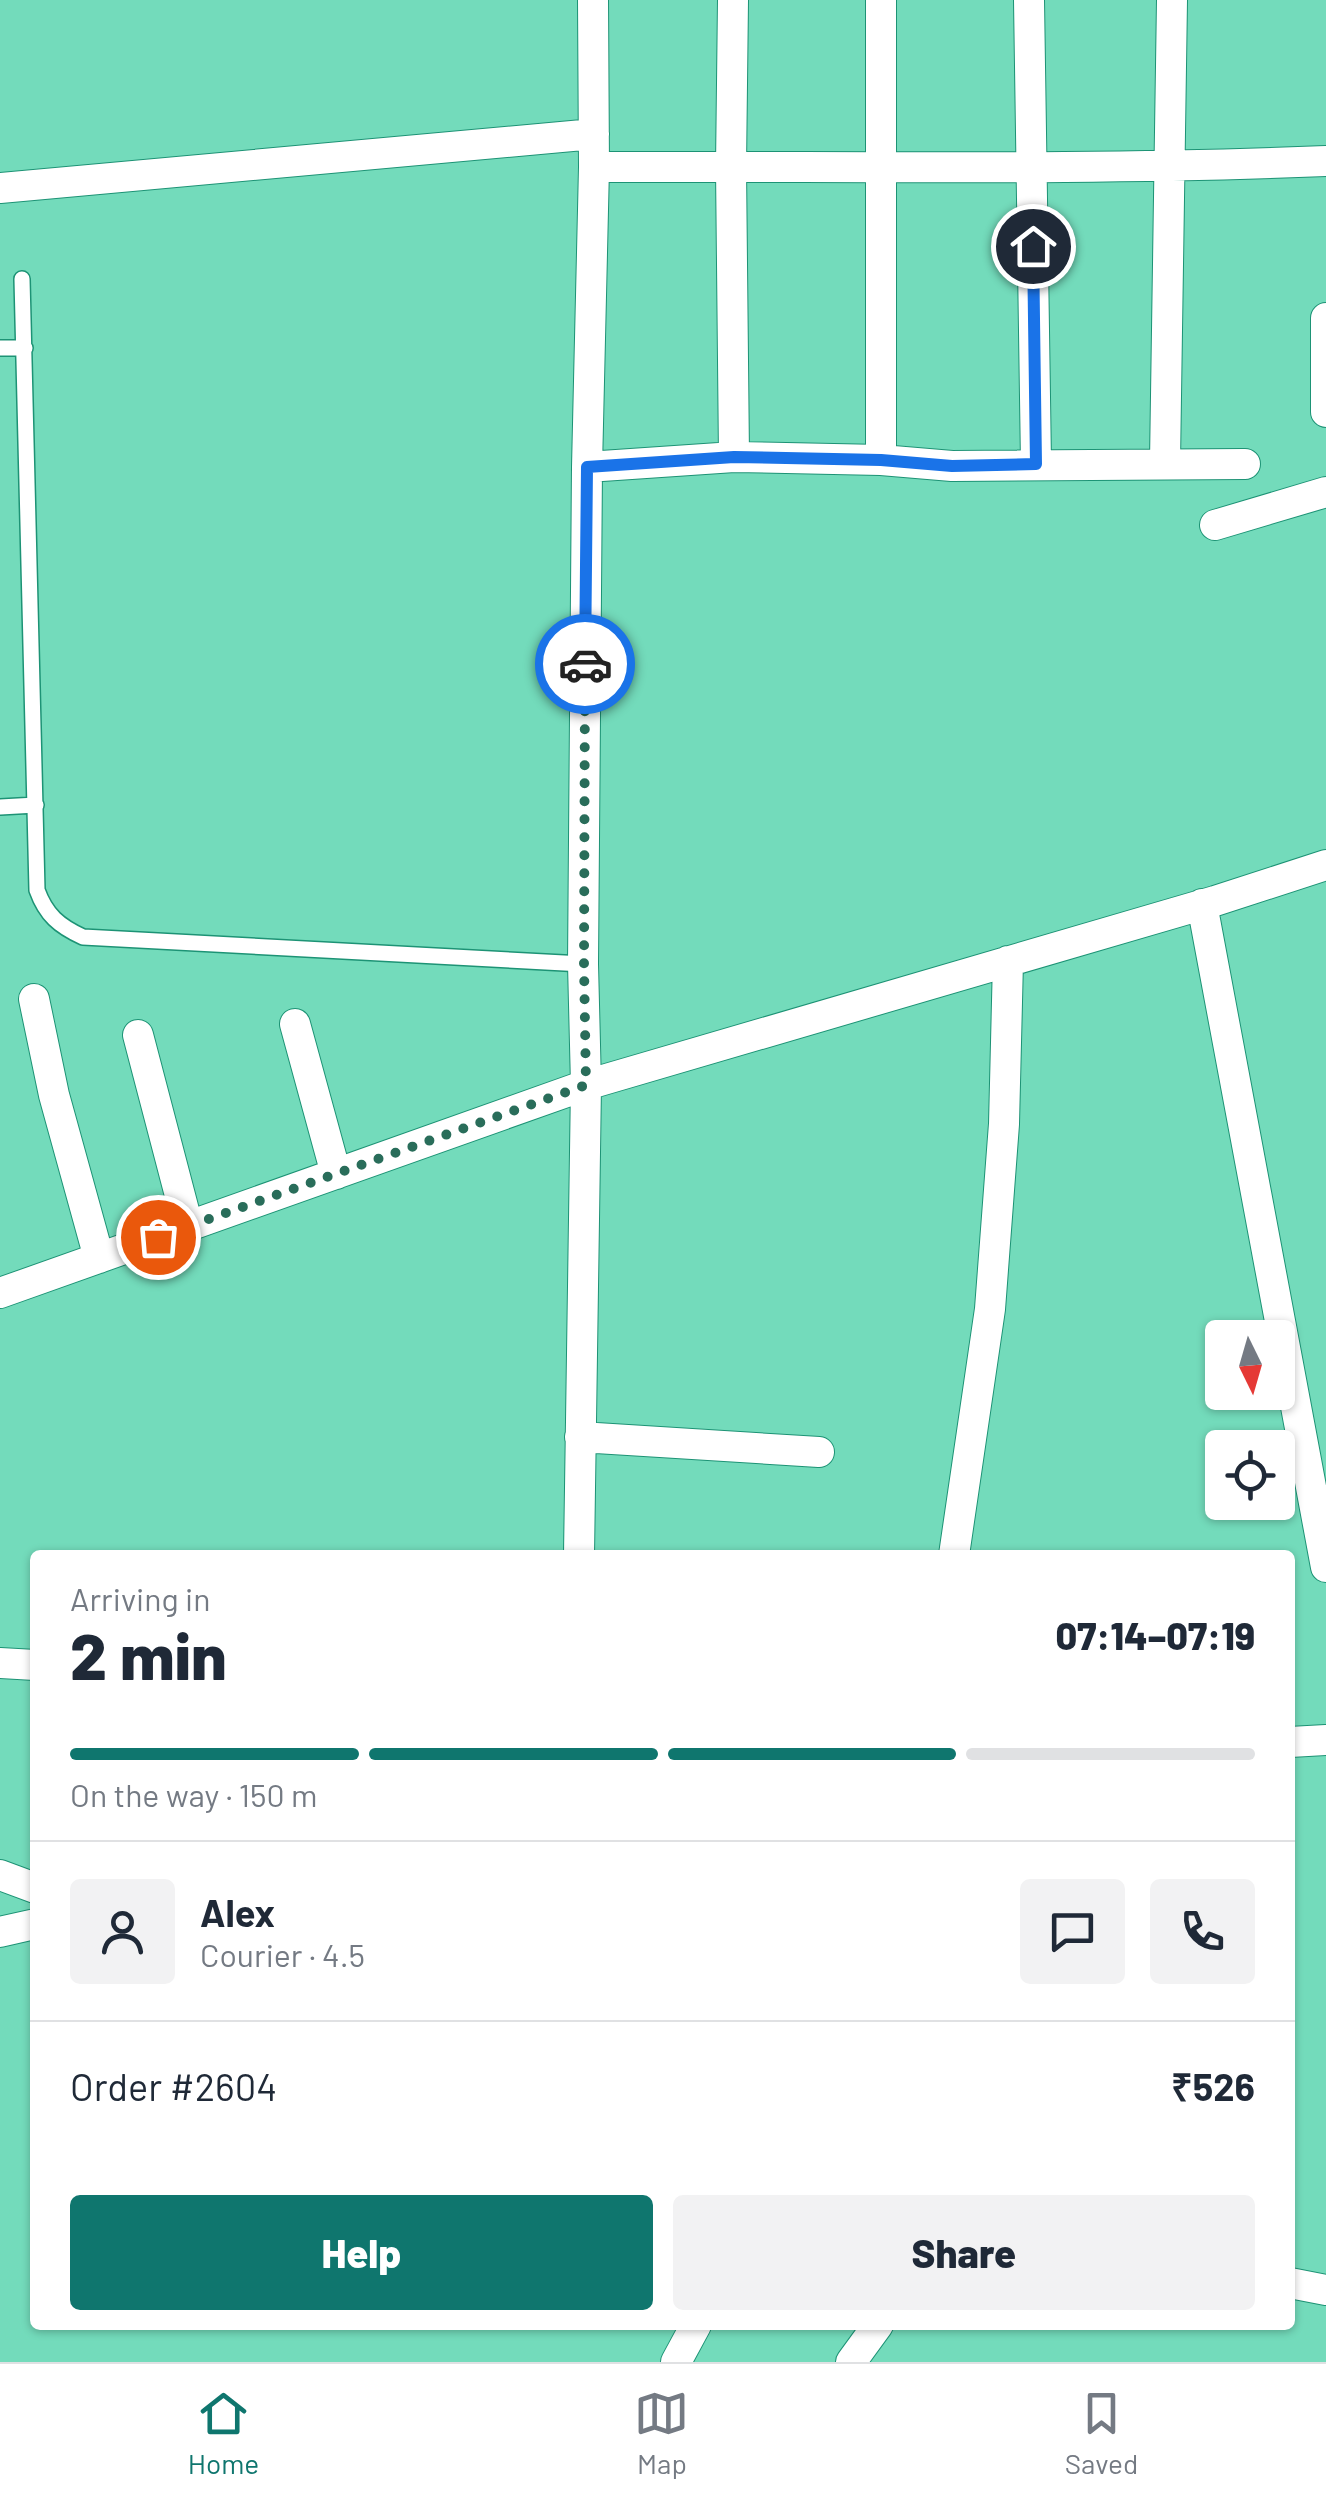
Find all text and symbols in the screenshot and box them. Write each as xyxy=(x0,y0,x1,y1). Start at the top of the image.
pin xyxy=(991,204,1076,289)
icon: home xyxy=(1006,219,1061,274)
courier xyxy=(535,614,635,714)
icon: car xyxy=(558,637,613,692)
pin xyxy=(116,1195,201,1280)
icon: bag xyxy=(131,1210,186,1265)
north arrow xyxy=(1205,1320,1295,1410)
map controls xyxy=(1205,1320,1295,1520)
button: locate xyxy=(1205,1430,1295,1520)
text: Arriving in xyxy=(70,1579,210,1617)
text: 07:14–07:19 xyxy=(1055,1612,1255,1658)
text: 2 min xyxy=(70,1615,227,1693)
text: On the way · 150 m xyxy=(70,1775,317,1813)
button: person xyxy=(70,1879,175,1984)
button: chat xyxy=(1020,1879,1125,1984)
button: phone xyxy=(1150,1879,1255,1984)
text: Alex xyxy=(200,1889,275,1935)
text: Courier · 4.5 xyxy=(200,1935,365,1973)
text: Order #2604 xyxy=(70,2063,277,2109)
text: ₹526 xyxy=(1171,2063,1255,2109)
button: Help xyxy=(70,2195,653,2310)
button: Share xyxy=(673,2195,1255,2310)
tab: Home xyxy=(188,2386,259,2480)
tab: Map xyxy=(634,2386,689,2480)
tab: Saved xyxy=(1065,2386,1138,2480)

